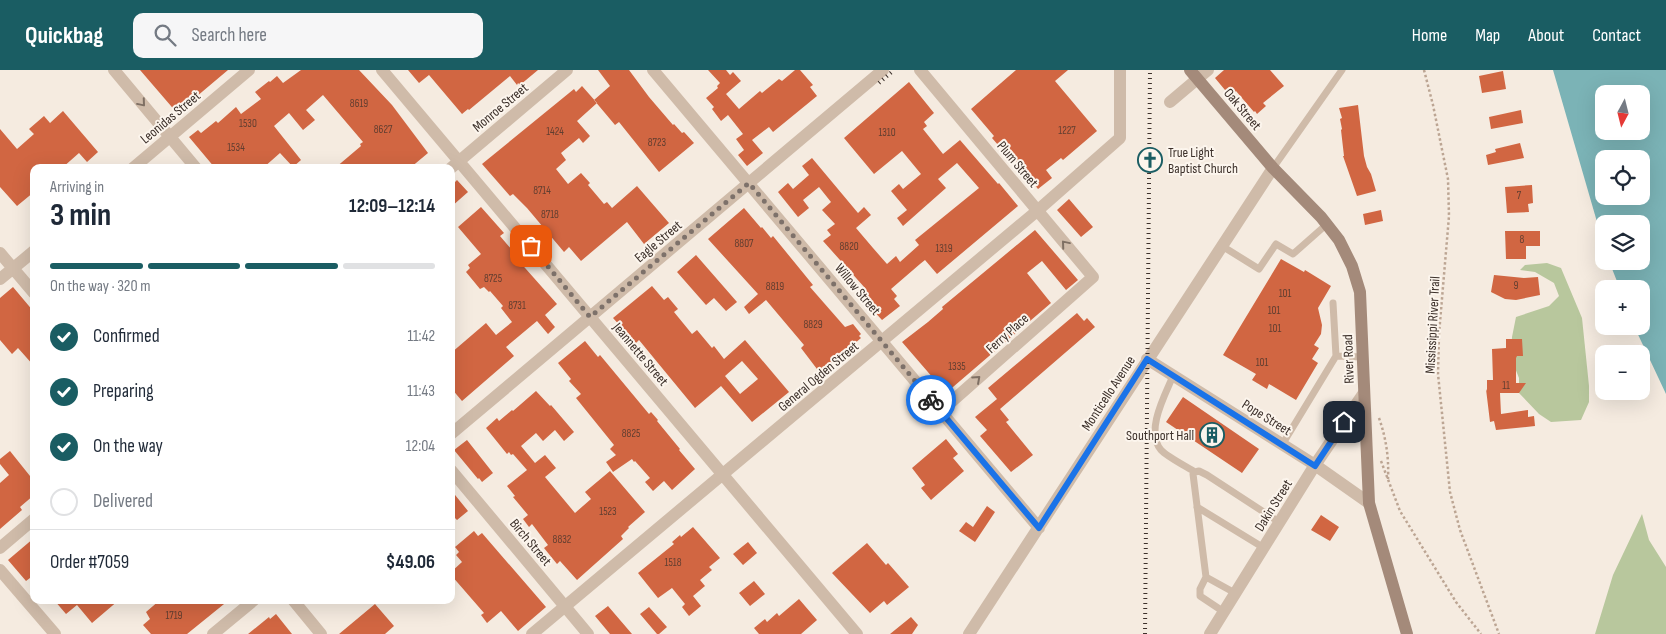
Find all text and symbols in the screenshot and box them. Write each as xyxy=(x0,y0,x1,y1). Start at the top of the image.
search box xyxy=(133,13,483,58)
text: Quickbag xyxy=(25,21,103,50)
icon: search xyxy=(151,21,179,49)
text: Search here xyxy=(191,24,267,47)
text: Home xyxy=(1412,25,1447,46)
text: Map xyxy=(1475,25,1500,46)
text: About xyxy=(1528,25,1564,46)
text: Contact xyxy=(1592,25,1641,46)
street label: Monroe Street xyxy=(469,79,531,135)
street label: Oak Street xyxy=(1220,85,1265,134)
north arrow xyxy=(1595,85,1650,140)
map controls xyxy=(1595,85,1650,400)
street label: Leonidas Street xyxy=(137,87,204,147)
one-way arrow xyxy=(136,97,145,106)
house number: 8619 xyxy=(350,97,368,110)
house number: 1530 xyxy=(239,117,257,130)
house number: 8627 xyxy=(374,123,393,136)
house number: 1227 xyxy=(1058,124,1076,137)
house number: 1424 xyxy=(546,125,564,138)
house number: 1310 xyxy=(878,126,896,139)
house number: 8723 xyxy=(648,136,667,149)
street label: Plum Street xyxy=(993,138,1042,191)
house number: 1534 xyxy=(227,141,245,154)
place label: True Light Baptist Church xyxy=(1168,144,1238,177)
church icon: True Light Baptist Church xyxy=(1137,147,1163,173)
button: locate xyxy=(1595,150,1650,205)
text: Arriving in xyxy=(50,178,104,197)
house number: 8714 xyxy=(533,184,551,197)
house number: 7 xyxy=(1517,189,1522,202)
text: 12:09–12:14 xyxy=(349,195,435,218)
text: 3 min xyxy=(50,196,111,235)
house number: 8718 xyxy=(541,208,559,221)
button: layers xyxy=(1595,215,1650,270)
street label: Eagle Street xyxy=(631,217,685,266)
pin xyxy=(510,225,552,267)
icon: bag xyxy=(517,232,545,260)
house number: 8 xyxy=(1520,233,1525,246)
house number: 8807 xyxy=(735,237,754,250)
house number: 8820 xyxy=(839,240,859,253)
one-way arrow xyxy=(1062,241,1071,250)
house number: 1319 xyxy=(935,242,953,255)
street label: Willow Street xyxy=(831,260,884,319)
house number: 8725 xyxy=(484,272,502,285)
street label: Mississippi River Trail xyxy=(1421,276,1444,374)
text: On the way · 320 m xyxy=(50,277,150,296)
house number: 9 xyxy=(1514,279,1519,292)
house number: 8819 xyxy=(766,280,784,293)
button: + xyxy=(1595,280,1650,335)
house number: 101 xyxy=(1279,287,1291,300)
house number: 8731 xyxy=(508,299,526,312)
house number: 101 xyxy=(1268,304,1280,317)
street label: Ferry Place xyxy=(982,310,1032,357)
street label: Jeannette Street xyxy=(609,318,672,389)
house number: 8829 xyxy=(803,318,823,331)
house number: 101 xyxy=(1269,322,1281,335)
icon: check xyxy=(50,323,78,351)
text: Confirmed xyxy=(93,325,160,348)
text: 11:42 xyxy=(407,327,435,346)
street label: River Road xyxy=(1339,334,1358,384)
street label: General Ogden Street xyxy=(775,338,862,415)
button: − xyxy=(1595,345,1650,400)
street label: Monticello Avenue xyxy=(1078,353,1139,434)
house number: 101 xyxy=(1256,356,1268,369)
house number: 1335 xyxy=(948,360,966,373)
courier xyxy=(906,375,956,425)
one-way arrow xyxy=(972,376,981,385)
icon: check xyxy=(50,378,78,406)
house number: 11 xyxy=(1502,379,1510,392)
text: Preparing xyxy=(93,380,154,403)
text: 11:43 xyxy=(407,382,435,401)
icon: bike xyxy=(917,386,945,414)
street label: Pope Street xyxy=(1239,396,1295,439)
pin xyxy=(1323,401,1365,443)
icon: home xyxy=(1330,408,1358,436)
building icon: Southport Hall xyxy=(1199,422,1225,448)
house number: 8825 xyxy=(622,427,640,440)
place label: Southport Hall xyxy=(1126,427,1194,444)
icon: check xyxy=(50,433,78,461)
text: On the way xyxy=(93,435,163,458)
text: 12:04 xyxy=(406,437,435,456)
street label: Dakin Street xyxy=(1251,476,1296,534)
text: Delivered xyxy=(93,490,153,513)
house number: 1523 xyxy=(599,505,617,518)
street label: Birch Street xyxy=(506,515,555,569)
house number: 8832 xyxy=(553,533,572,546)
text: Order #7059 xyxy=(50,551,129,574)
text: $49.06 xyxy=(386,551,435,574)
house number: 1518 xyxy=(665,556,682,569)
house number: 1719 xyxy=(166,609,183,622)

